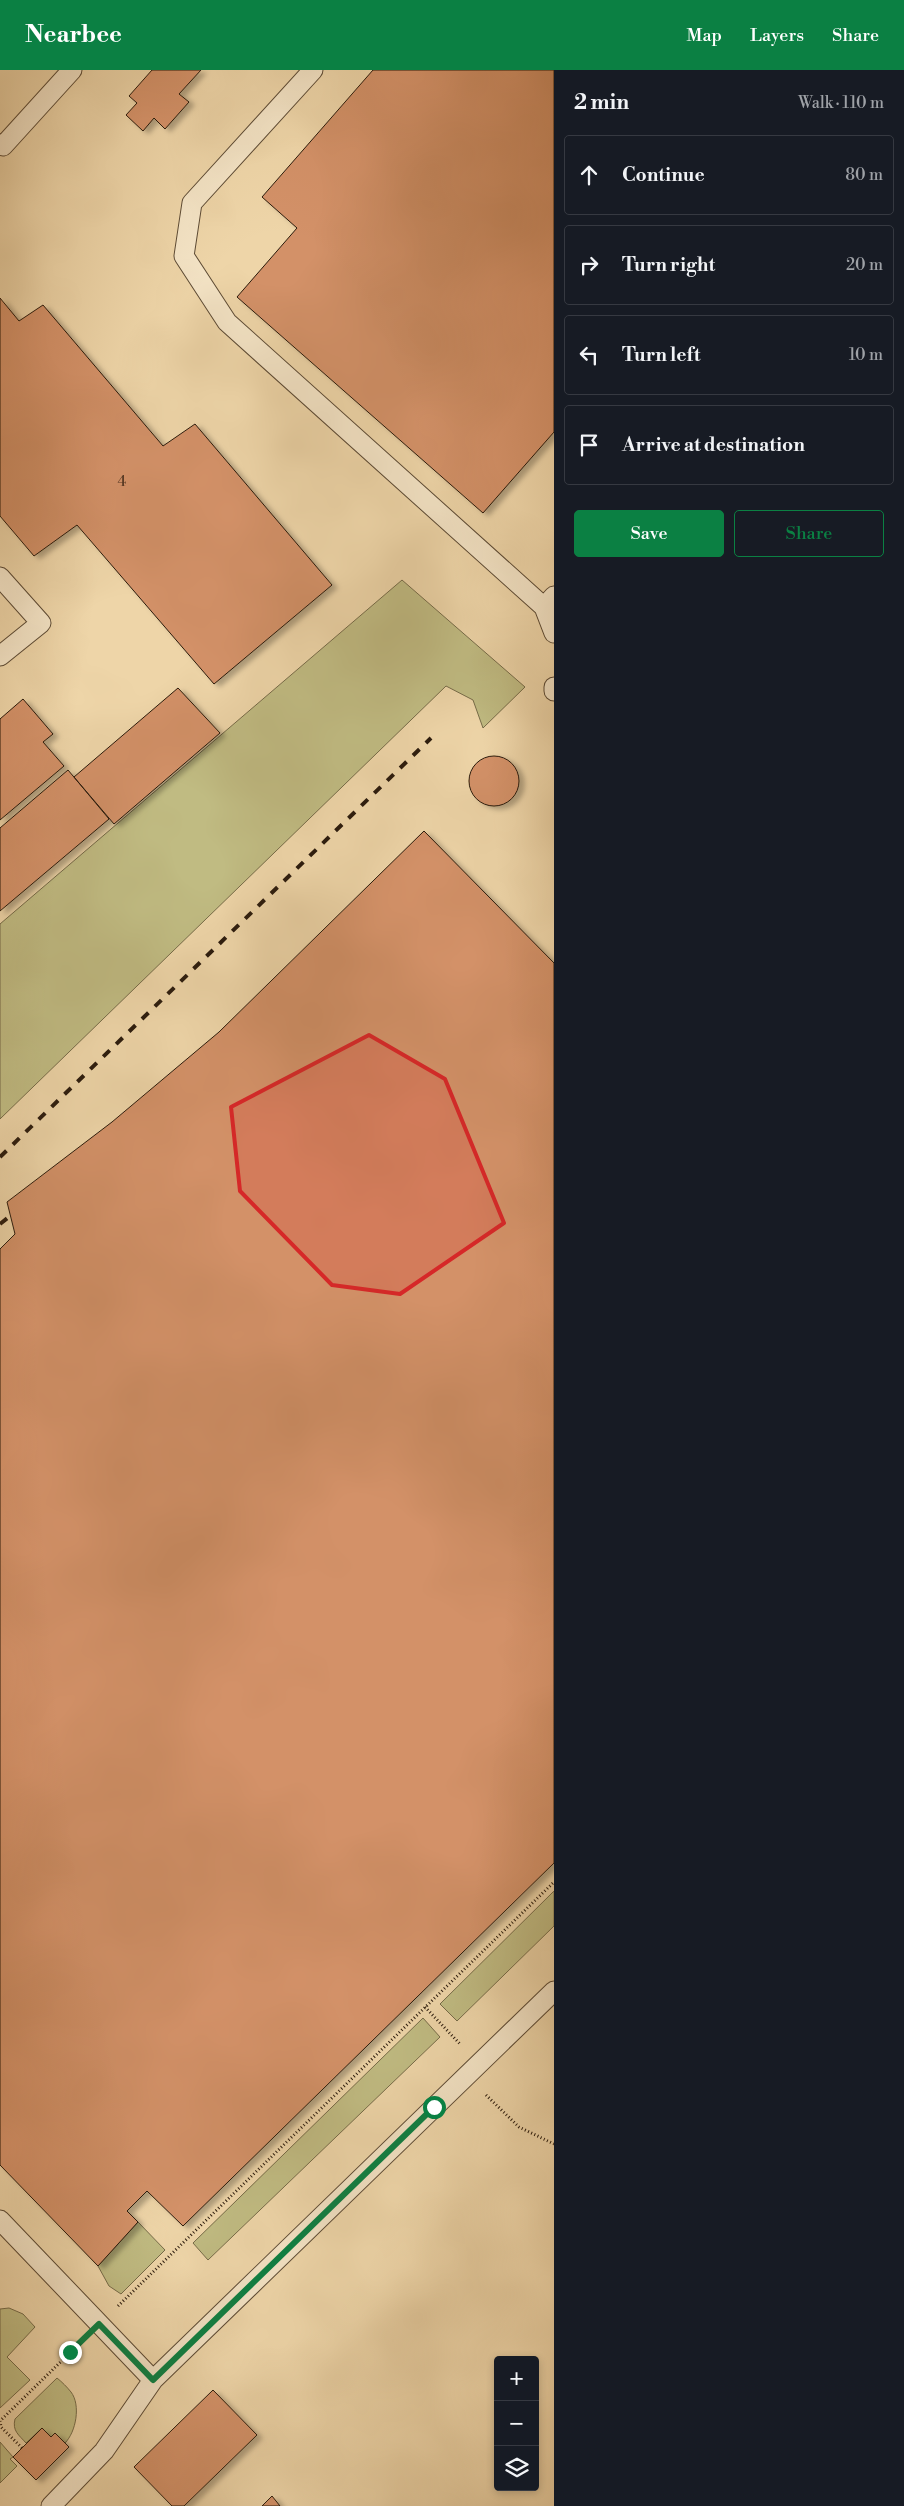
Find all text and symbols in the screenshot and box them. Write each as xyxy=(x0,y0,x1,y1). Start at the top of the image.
text: Nearbee xyxy=(25,20,122,50)
text: Map xyxy=(687,24,722,47)
text: Layers xyxy=(750,24,804,47)
text: Share xyxy=(832,24,879,47)
text: 2 min xyxy=(574,90,629,116)
text: Walk · 110 m xyxy=(798,93,884,113)
icon: ahead xyxy=(575,161,603,189)
text: Continue xyxy=(622,163,705,187)
text: 80 m xyxy=(845,165,883,185)
icon: right xyxy=(575,251,603,279)
text: Turn right xyxy=(622,253,715,277)
text: 20 m xyxy=(846,255,883,275)
icon: left xyxy=(575,341,603,369)
text: Turn left xyxy=(622,343,701,367)
text: 10 m xyxy=(849,345,883,365)
icon: arrive xyxy=(575,431,603,459)
text: Arrive at destination xyxy=(622,433,805,457)
house number: 4 xyxy=(118,472,127,491)
button: Save xyxy=(574,510,724,557)
button: Share xyxy=(734,510,884,557)
route start xyxy=(423,2096,446,2119)
route end xyxy=(59,2341,82,2364)
map controls xyxy=(494,2356,539,2491)
button: + xyxy=(494,2356,539,2401)
button: − xyxy=(494,2401,539,2446)
button: layers xyxy=(494,2446,539,2491)

